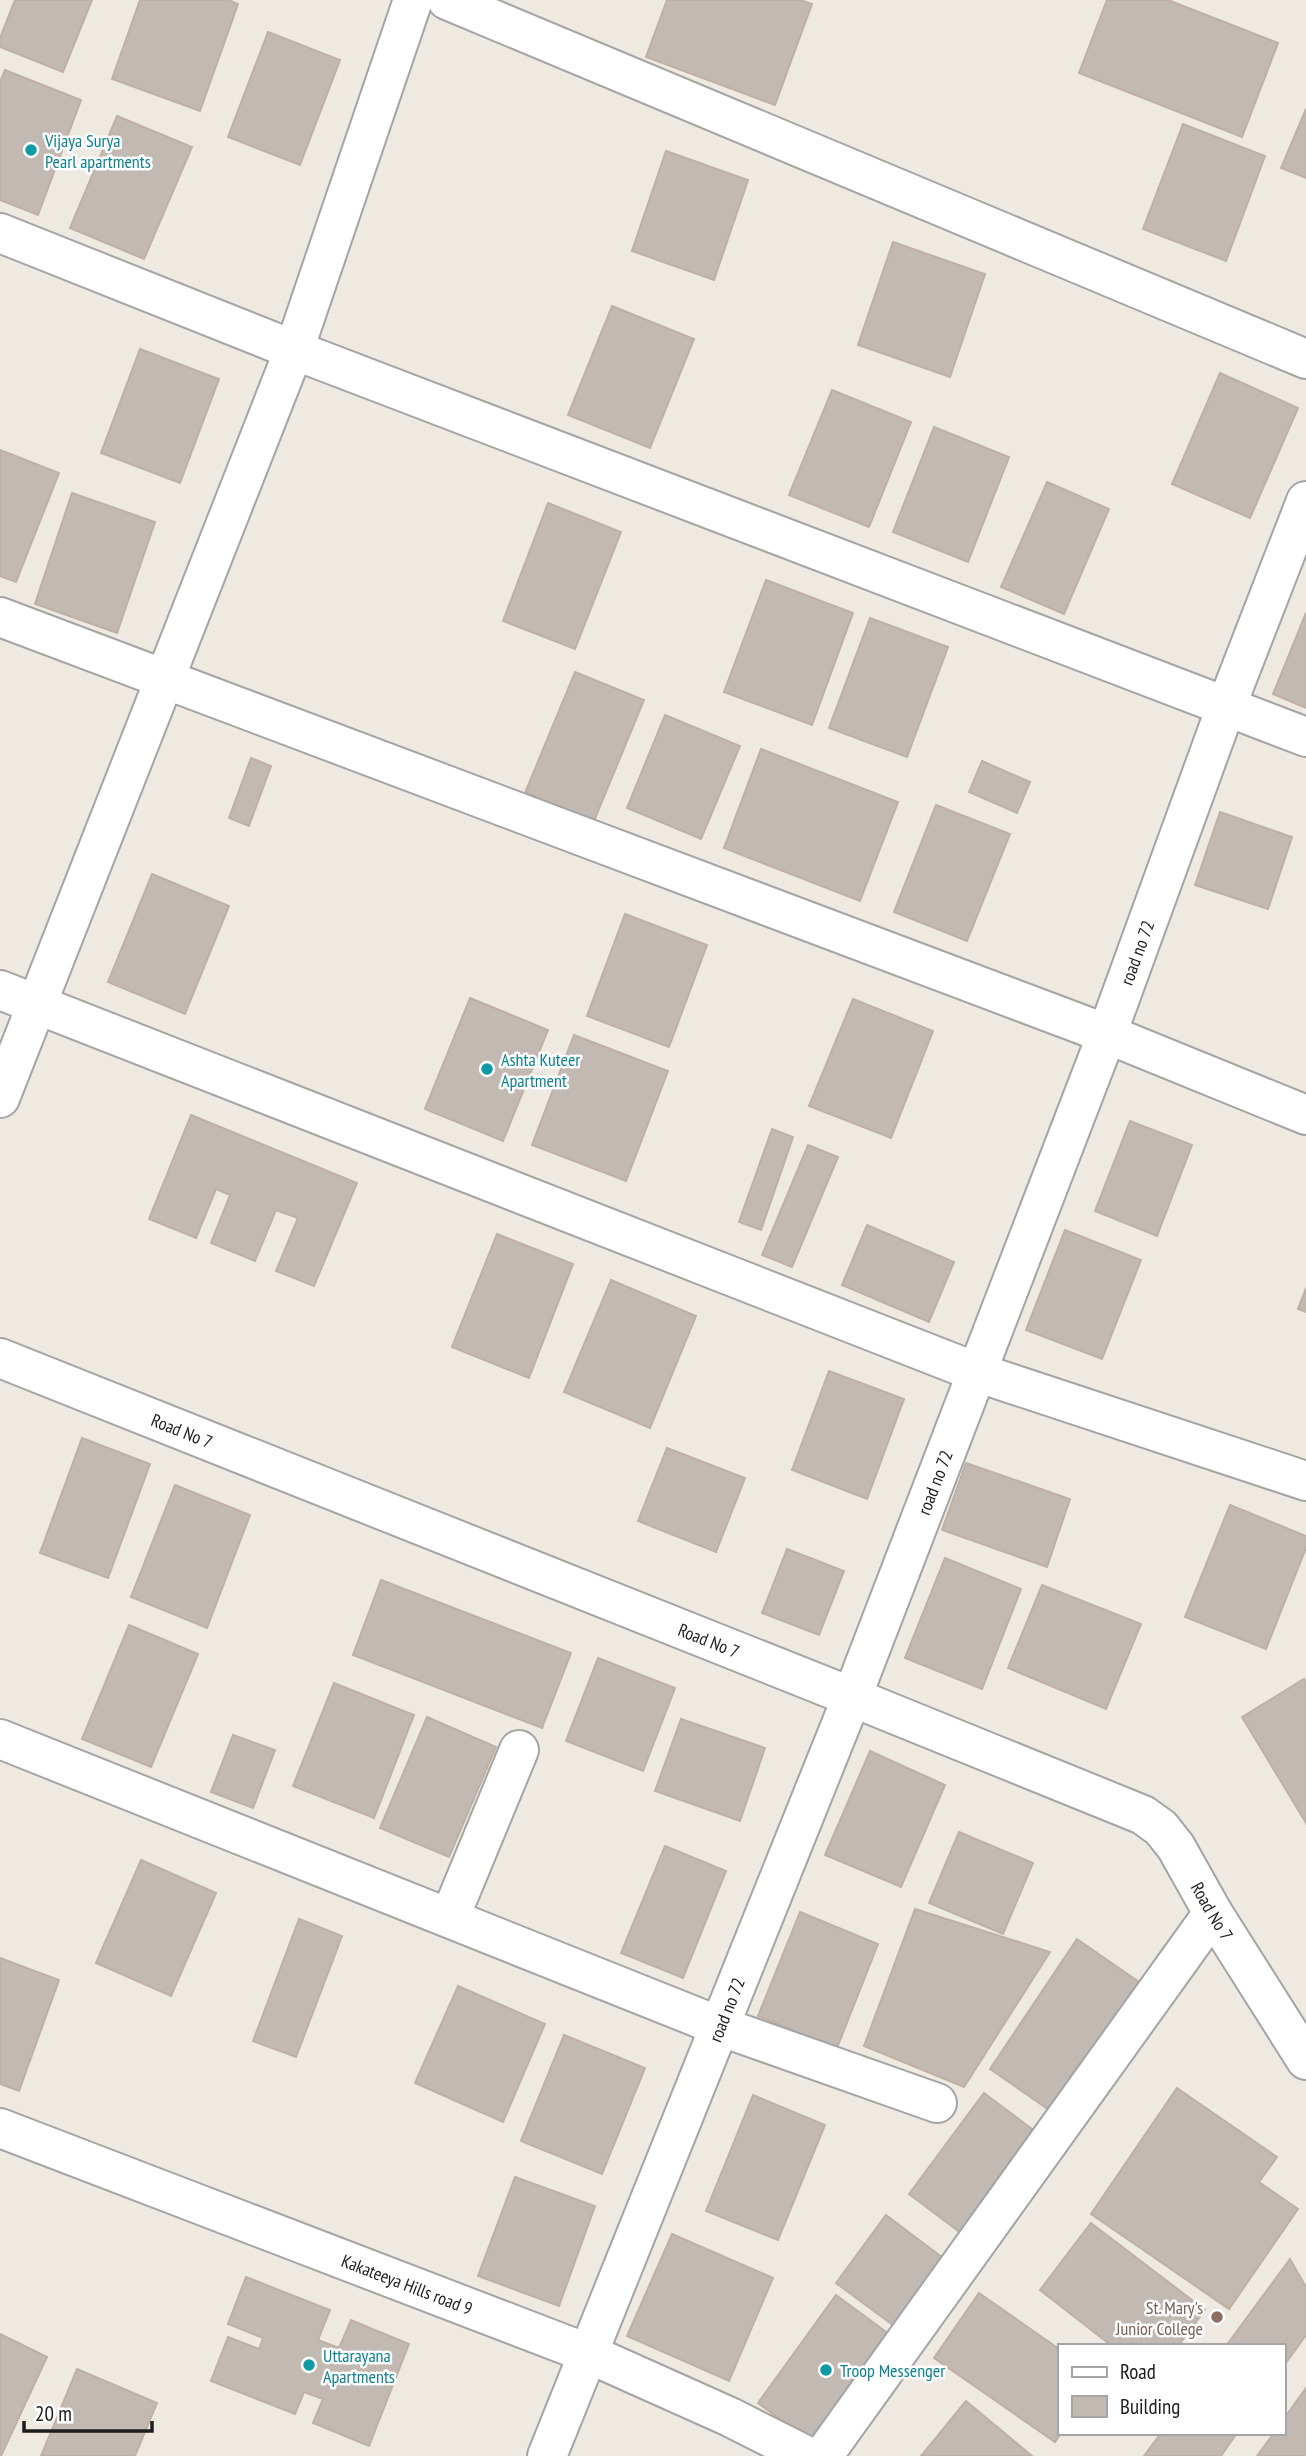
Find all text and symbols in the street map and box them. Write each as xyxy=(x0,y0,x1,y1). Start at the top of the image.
place label: Vijaya Surya Pearl apartments xyxy=(44,129,151,173)
marker: Vijaya Surya Pearl apartments xyxy=(23,142,39,158)
street label: road no 72 xyxy=(1114,917,1159,988)
place label: Ashta Kuteer Apartment xyxy=(501,1048,580,1092)
marker: Ashta Kuteer Apartment xyxy=(479,1061,495,1077)
street label: Road No 7 xyxy=(148,1408,216,1453)
street label: road no 72 xyxy=(912,1447,957,1518)
street label: Road No 7 xyxy=(675,1618,743,1663)
street label: Road No 7 xyxy=(1186,1878,1239,1944)
street label: road no 72 xyxy=(703,1974,750,2045)
street label: Kakateeya Hills road 9 xyxy=(338,2249,476,2320)
place label: St. Mary's Junior College xyxy=(1115,2296,1203,2340)
marker: St. Mary's Junior College xyxy=(1209,2309,1225,2325)
place label: Uttarayana Apartments xyxy=(323,2344,395,2388)
legend xyxy=(1058,2344,1285,2435)
marker: Uttarayana Apartments xyxy=(301,2357,317,2373)
text: Road xyxy=(1120,2358,1156,2385)
place label: Troop Messenger xyxy=(840,2359,945,2382)
marker: Troop Messenger xyxy=(818,2362,834,2378)
scale bar xyxy=(24,2390,152,2434)
text: Building xyxy=(1120,2393,1180,2420)
text: 20 m xyxy=(35,2400,72,2427)

